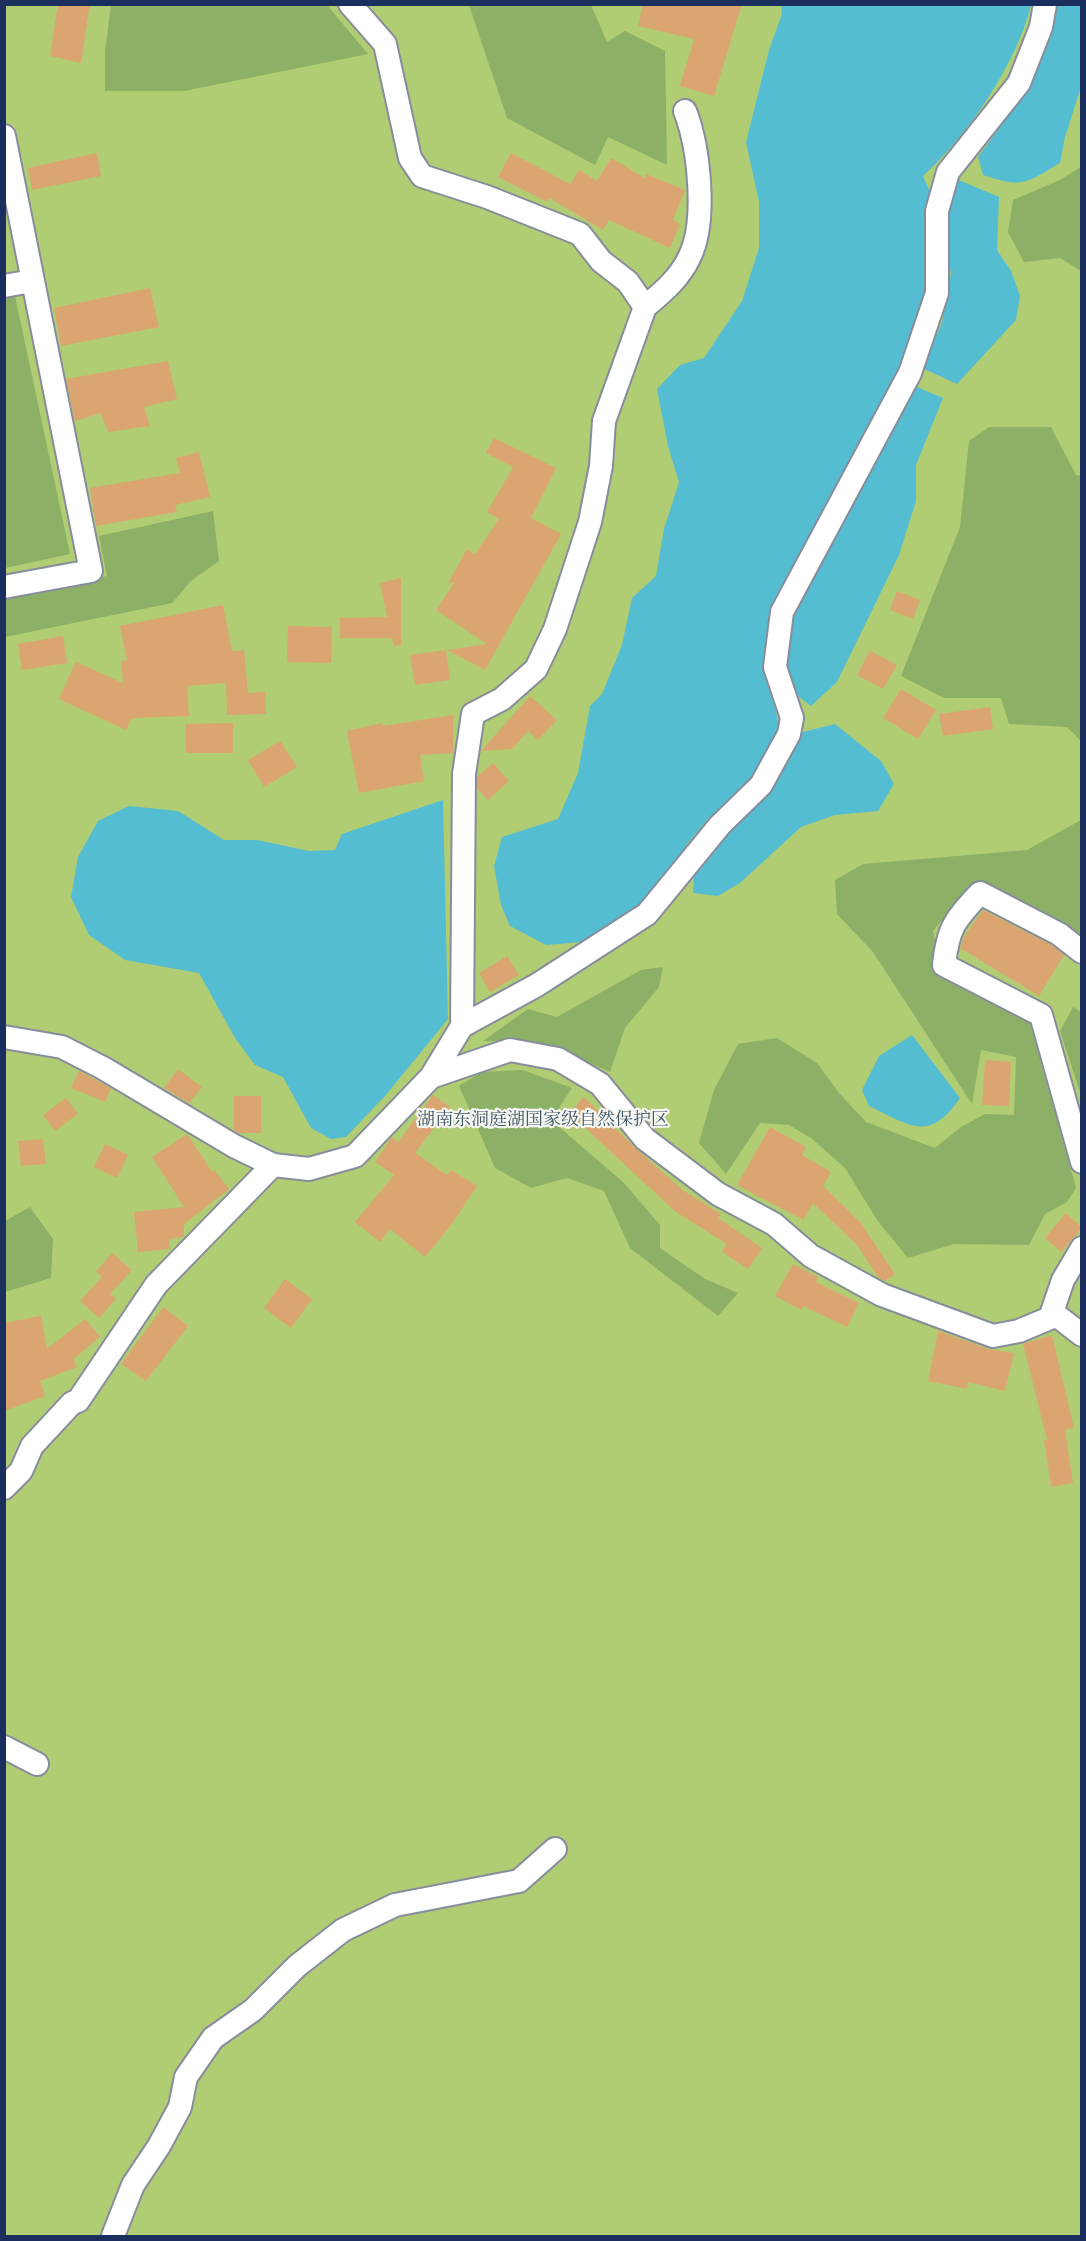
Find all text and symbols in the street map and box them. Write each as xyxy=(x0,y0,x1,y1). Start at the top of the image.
park label: 湖南东洞庭湖国家级自然保护区 xyxy=(417,1109,669,1131)

